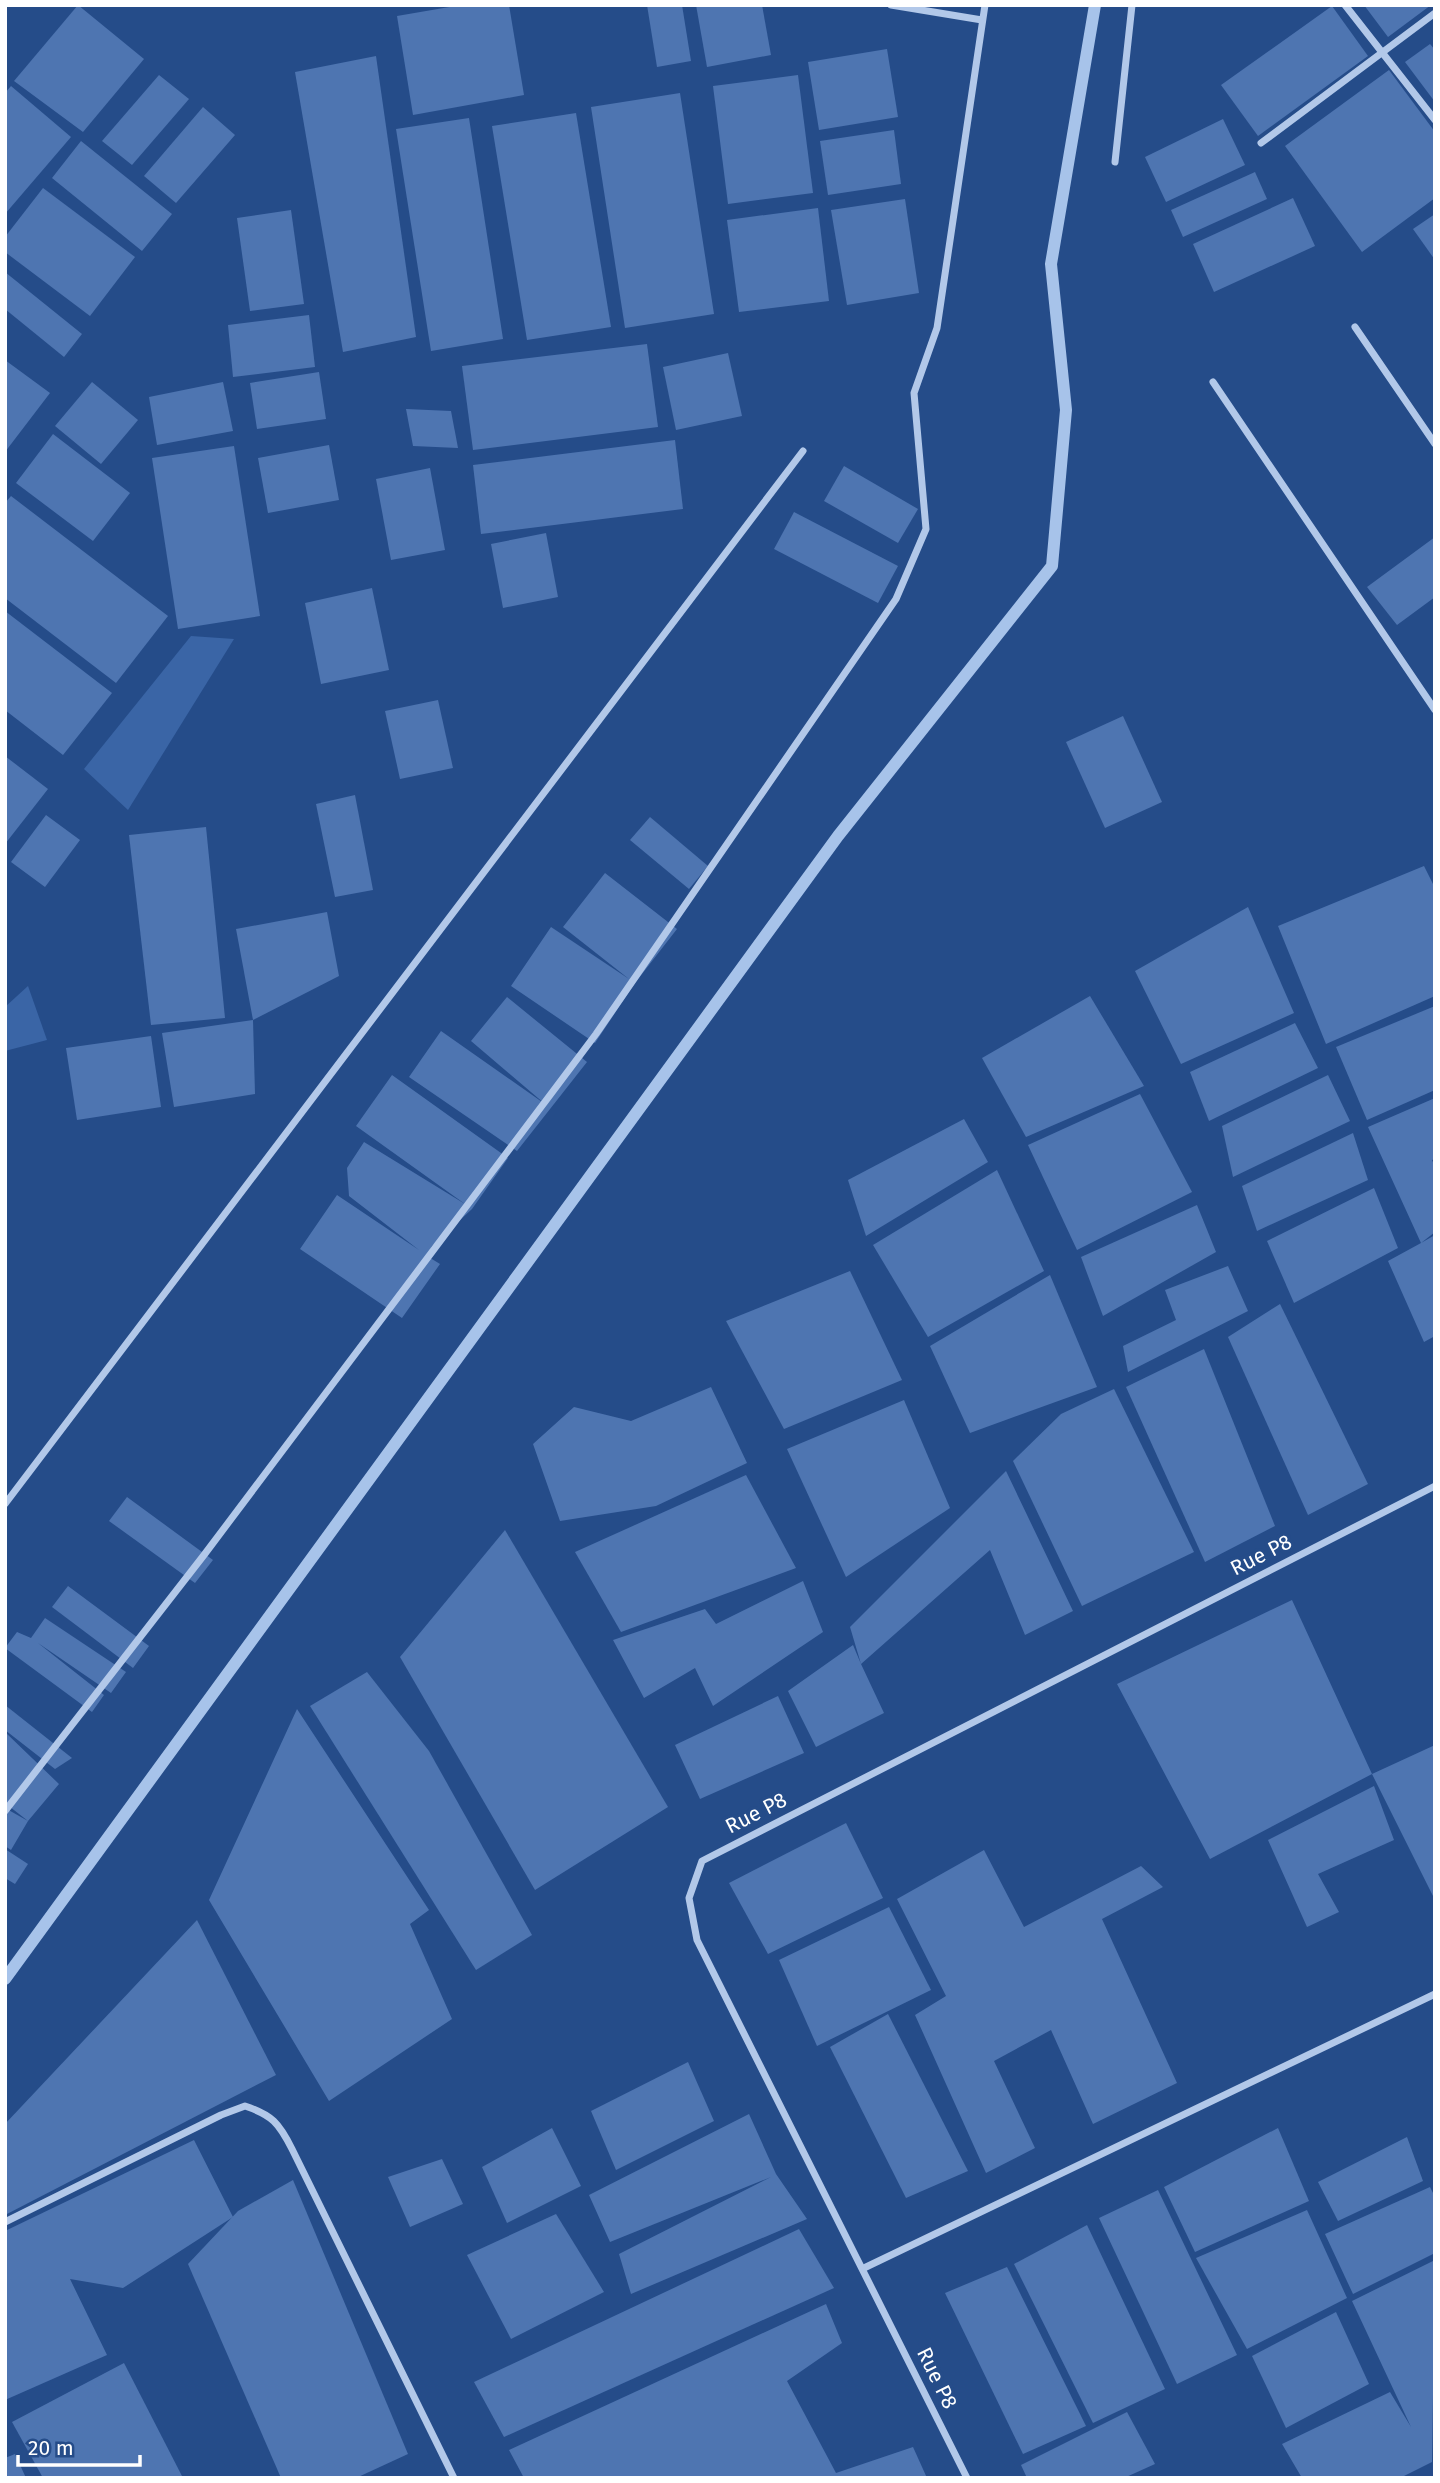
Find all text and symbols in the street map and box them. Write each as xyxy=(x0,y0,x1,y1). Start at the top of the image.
street label: Rue P8 xyxy=(1226,1529,1296,1581)
street label: Rue P8 xyxy=(721,1787,791,1839)
street label: Rue P8 xyxy=(911,2343,963,2413)
scale bar xyxy=(18,2424,140,2468)
text: 20 m xyxy=(28,2435,74,2461)

